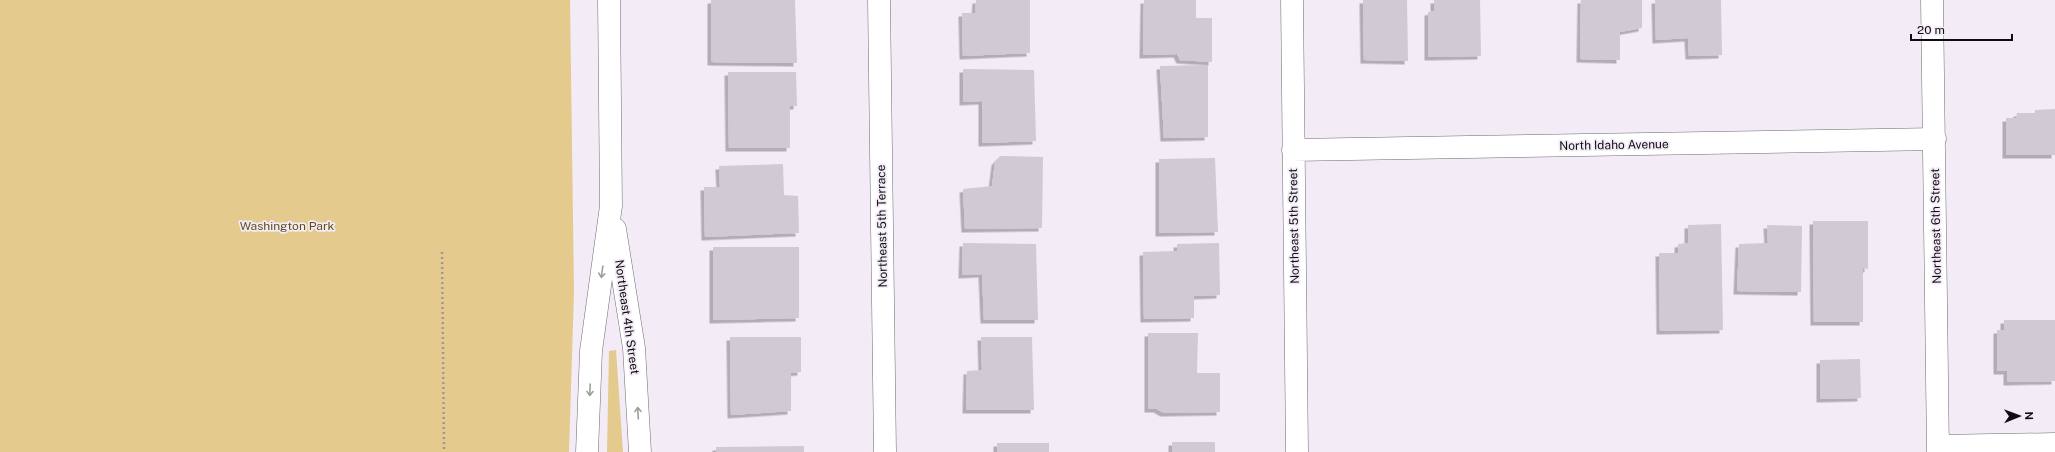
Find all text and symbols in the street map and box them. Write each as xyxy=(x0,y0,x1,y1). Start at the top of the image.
scale bar xyxy=(1911,16,2012,42)
text: 20 m xyxy=(1917,23,1945,37)
street label: North Idaho Avenue xyxy=(1559,137,1669,153)
street label: Northeast 5th Terrace xyxy=(874,164,890,288)
street label: Northeast 5th Street xyxy=(1286,168,1302,284)
street label: Northeast 6th Street xyxy=(1928,168,1944,284)
park label: Washington Park xyxy=(240,219,335,233)
street label: Northeast 4th Street xyxy=(612,259,642,376)
one-way arrow xyxy=(598,266,606,279)
one-way arrow xyxy=(586,383,593,396)
north arrow xyxy=(1999,396,2039,436)
one-way arrow xyxy=(634,407,641,420)
text: N xyxy=(2023,411,2035,420)

